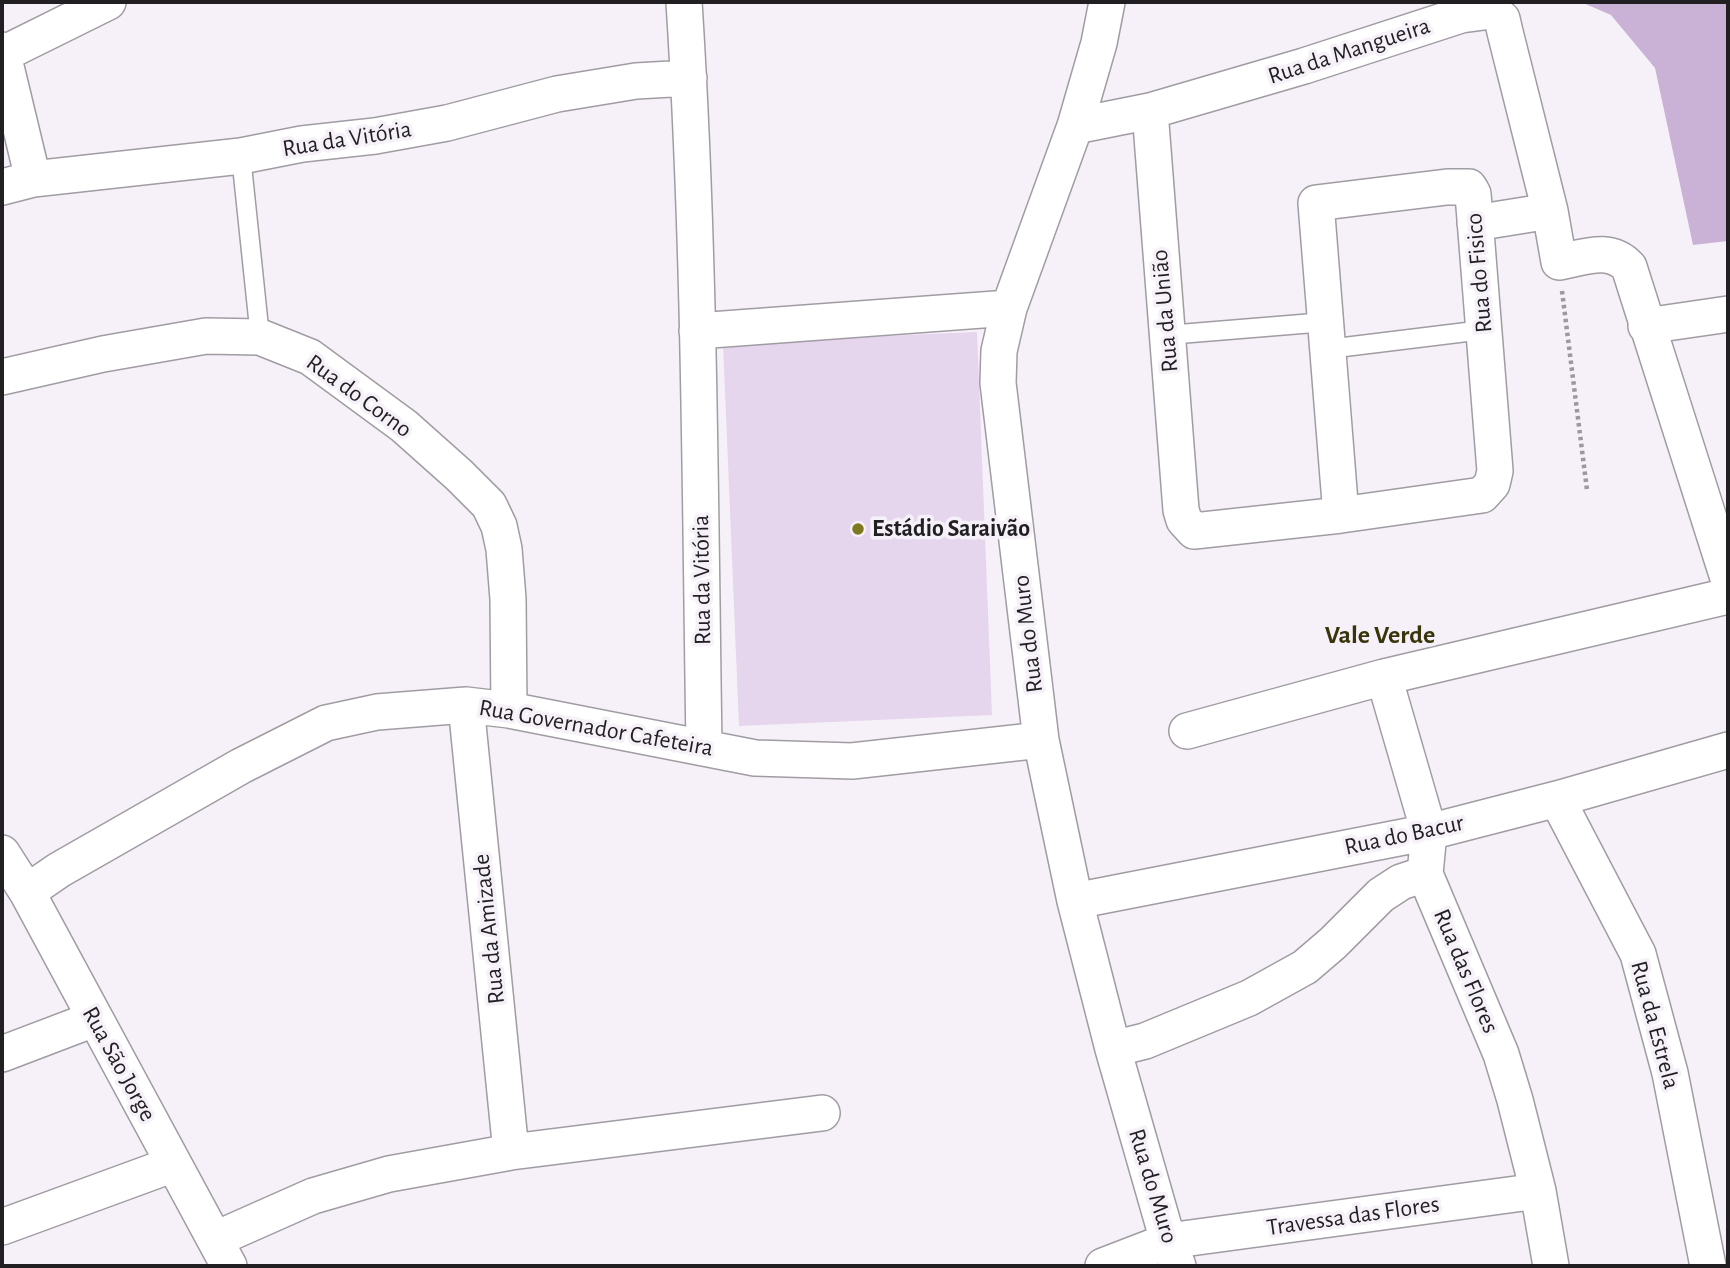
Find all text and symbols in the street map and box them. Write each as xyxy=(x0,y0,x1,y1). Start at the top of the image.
street label: Rua da Mangueira xyxy=(1264,11,1434,91)
street label: Rua da Vitória xyxy=(280,115,414,163)
street label: Rua do Fisico xyxy=(1459,212,1499,334)
street label: Rua da União xyxy=(1145,248,1185,374)
street label: Rua do Corno xyxy=(300,348,418,444)
street label: Rua da Vitória xyxy=(686,515,718,645)
place label: Estádio Saraivão xyxy=(872,515,1030,543)
marker: Estádio Saraivão xyxy=(850,521,866,537)
street label: Rua do Muro xyxy=(1007,574,1049,694)
district label: Vale Verde xyxy=(1325,619,1435,651)
street label: Rua Governador Cafeteira xyxy=(477,693,715,763)
street label: Rua do Bacur xyxy=(1342,808,1466,862)
street label: Rua da Amizade xyxy=(467,853,511,1005)
street label: Rua das Flores xyxy=(1427,905,1505,1037)
street label: Rua da Estrela xyxy=(1624,958,1686,1092)
street label: Rua São Jorge xyxy=(76,1002,162,1126)
street label: Rua do Muro xyxy=(1122,1125,1184,1247)
street label: Travessa das Flores xyxy=(1265,1190,1441,1242)

